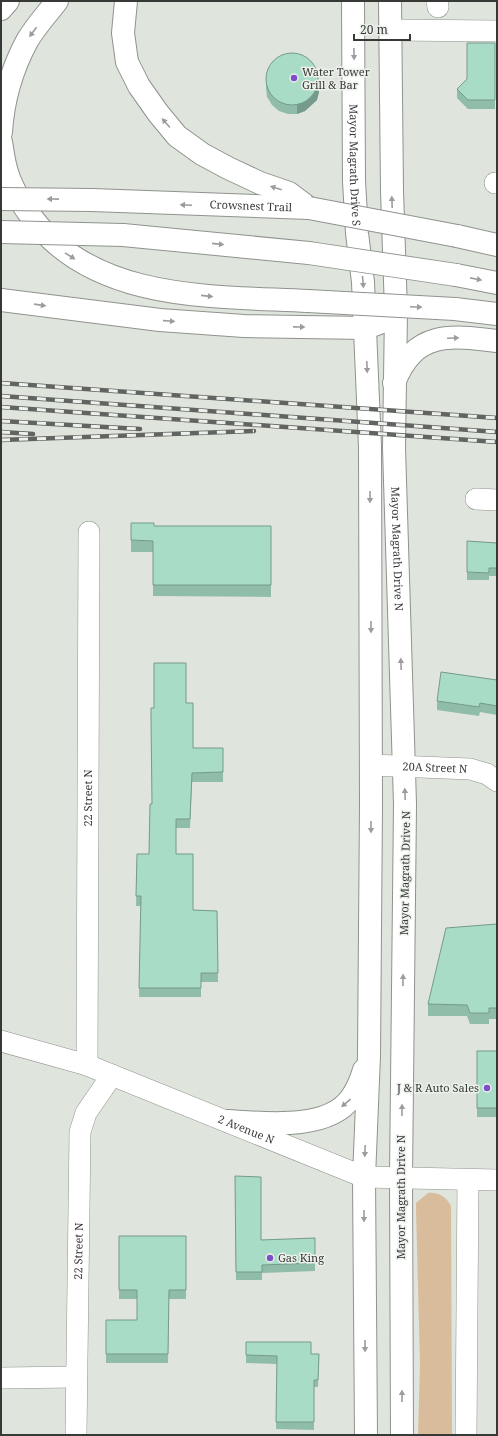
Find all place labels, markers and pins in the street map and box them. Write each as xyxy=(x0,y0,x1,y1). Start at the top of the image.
place label: Water Tower Grill & Bar xyxy=(302,64,371,92)
marker: Water Tower Grill & Bar xyxy=(289,73,299,83)
place label: J & R Auto Sales xyxy=(396,1080,479,1095)
marker: J & R Auto Sales xyxy=(482,1083,492,1093)
place label: Gas King xyxy=(278,1250,324,1265)
marker: Gas King xyxy=(265,1253,275,1263)

